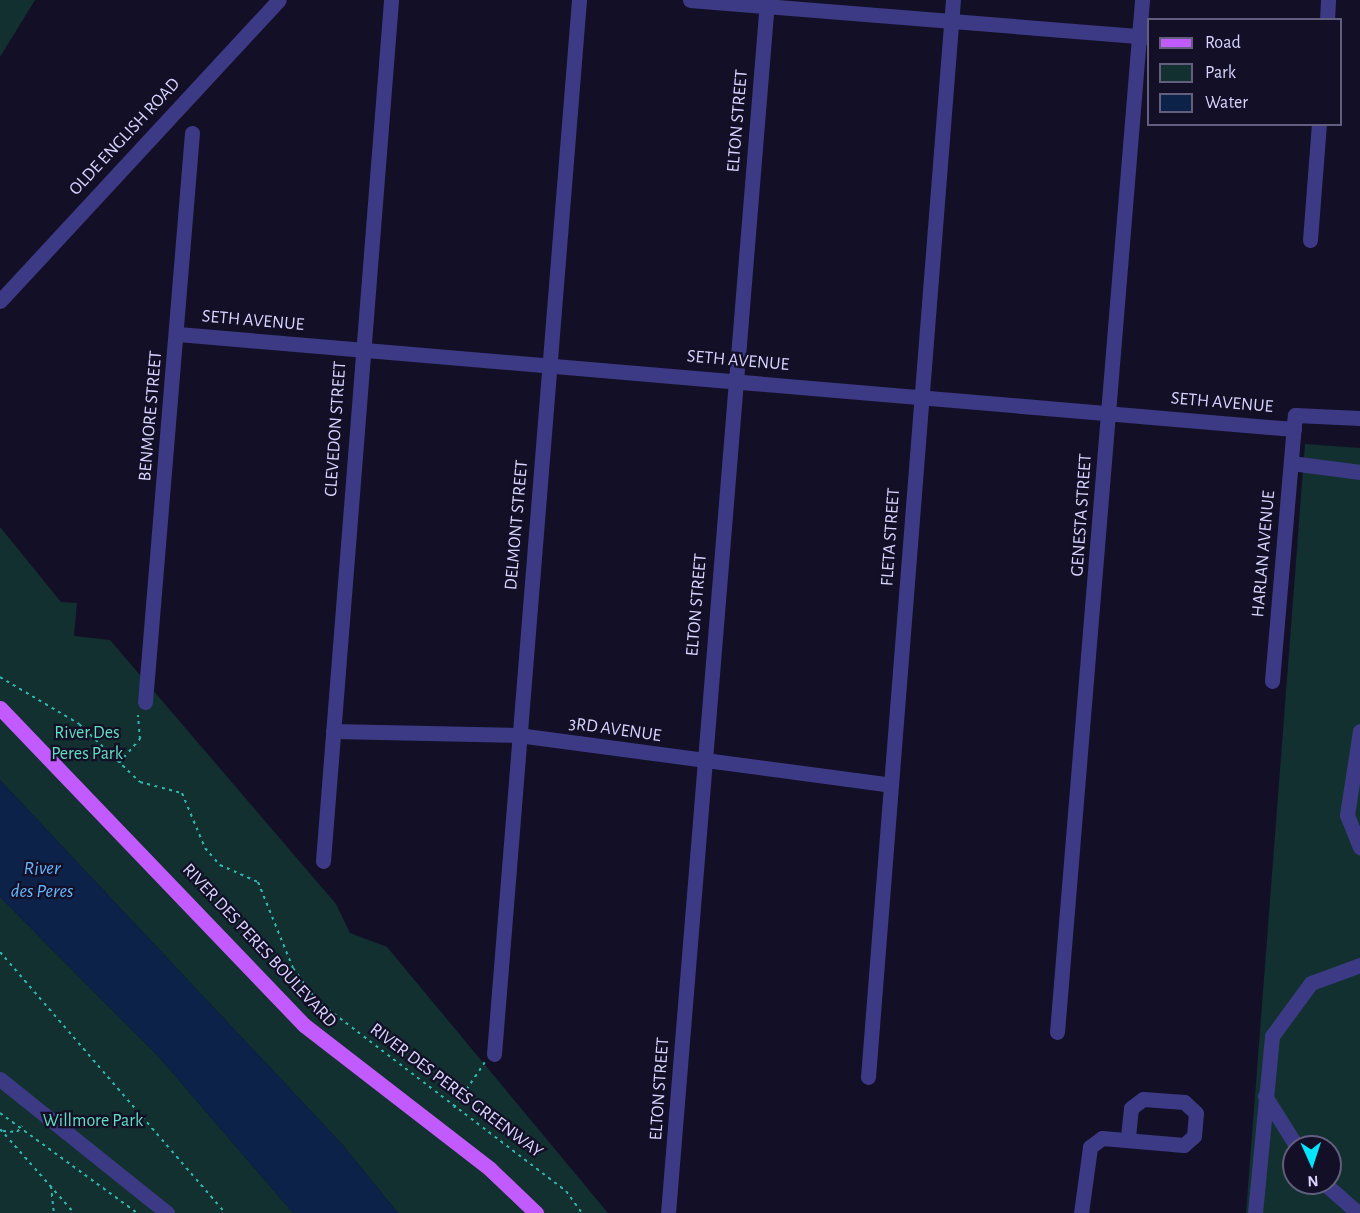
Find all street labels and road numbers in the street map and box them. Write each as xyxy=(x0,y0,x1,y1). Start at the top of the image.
street label: ELTON STREET xyxy=(723,69,753,173)
street label: OLDE ENGLISH ROAD xyxy=(65,74,185,200)
street label: SETH AVENUE xyxy=(201,306,305,336)
street label: SETH AVENUE xyxy=(686,346,790,376)
street label: BENMORE STREET xyxy=(135,350,167,482)
street label: CLEVEDON STREET xyxy=(320,360,352,498)
street label: SETH AVENUE xyxy=(1170,388,1274,418)
street label: GENESTA STREET xyxy=(1067,453,1097,577)
street label: DELMONT STREET xyxy=(501,459,533,591)
street label: FLETA STREET xyxy=(877,487,905,587)
street label: HARLAN AVENUE xyxy=(1248,490,1280,618)
street label: ELTON STREET xyxy=(682,553,712,657)
street label: 3RD AVENUE xyxy=(567,713,663,747)
street label: RIVER DES PERES BOULEVARD xyxy=(177,859,341,1033)
street label: RIVER DES PERES GREENWAY xyxy=(365,1019,547,1163)
street label: ELTON STREET xyxy=(646,1037,674,1141)

